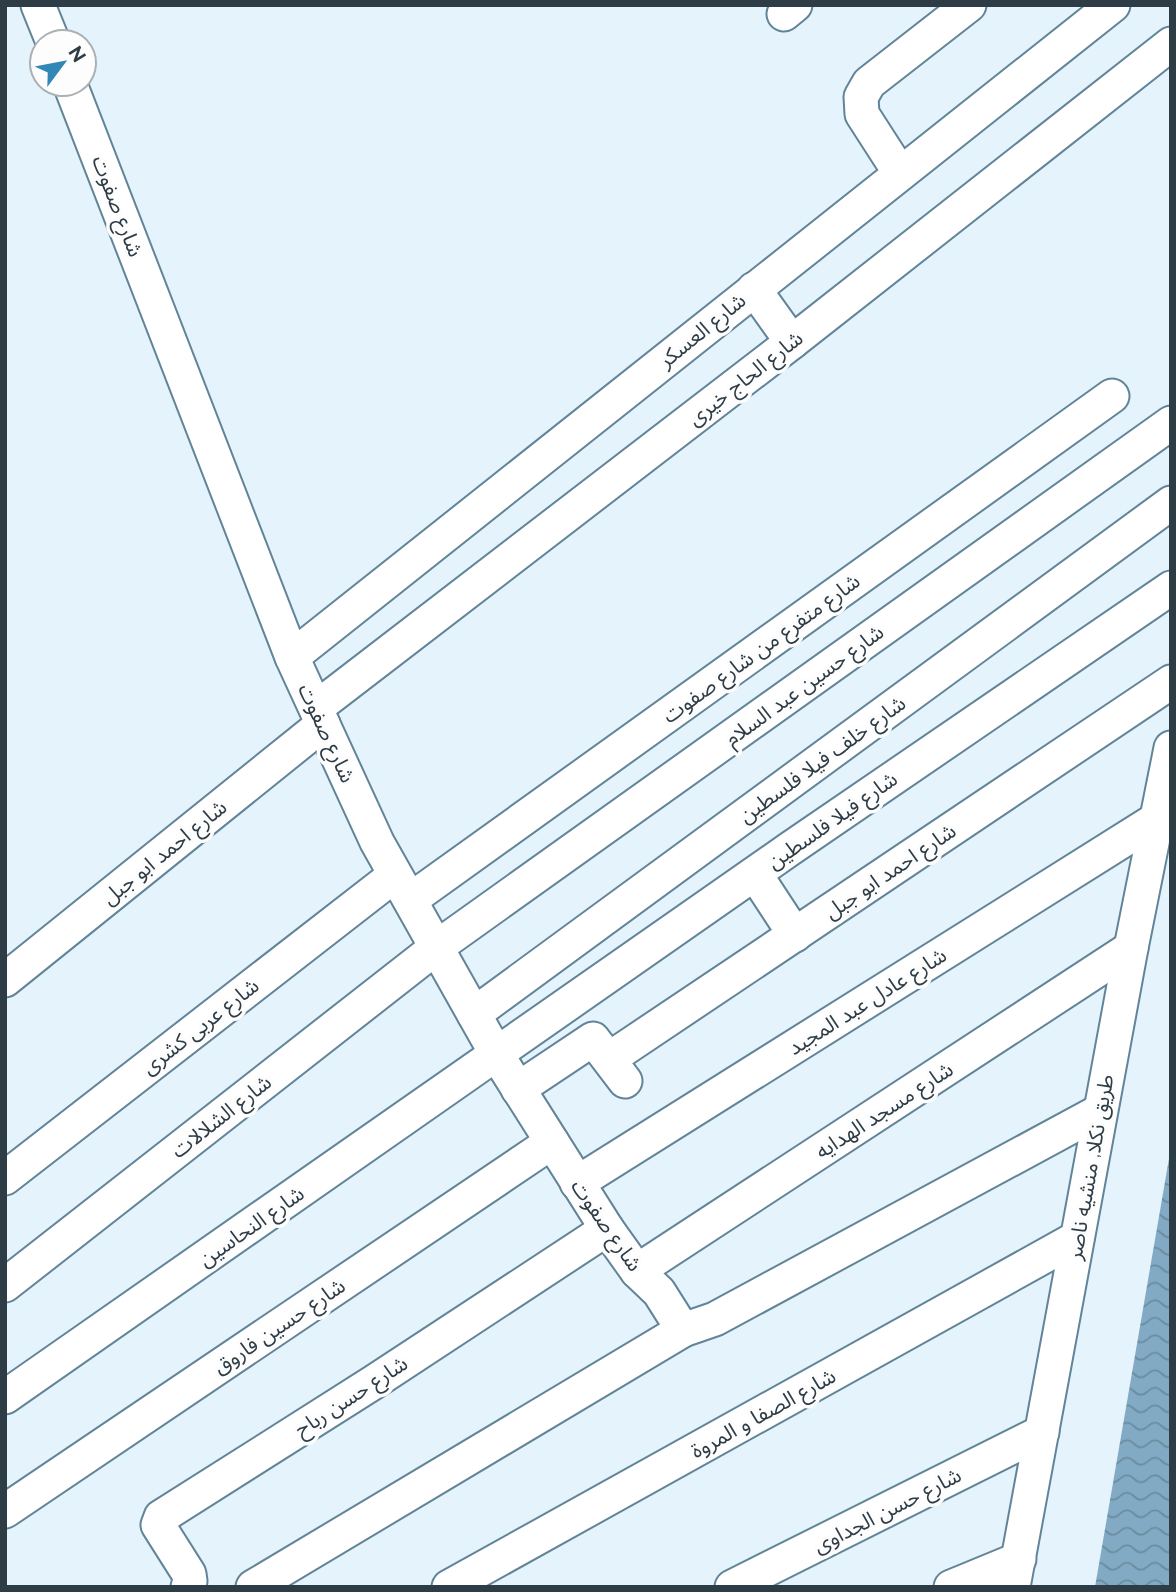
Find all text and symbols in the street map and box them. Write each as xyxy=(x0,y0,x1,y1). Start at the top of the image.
north arrow xyxy=(28,28,98,98)
text: N xyxy=(64,42,91,66)
street label: شارع صفوت xyxy=(84,152,149,261)
street label: شارع العسكر xyxy=(653,287,752,376)
street label: شارع الحاج خيرى xyxy=(682,325,810,433)
street label: شارع متفرع من شارع صفوت xyxy=(657,568,866,730)
street label: شارع حسين عبد السلام xyxy=(720,619,891,754)
street label: شارع صفوت xyxy=(290,679,361,788)
street label: شارع خلف فيلا فلسطين xyxy=(734,690,912,830)
street label: شارع فيلا فلسطين xyxy=(762,766,904,877)
street label: شارع احمد ابو جبل xyxy=(97,794,233,912)
street label: شارع احمد ابو جبل xyxy=(820,818,962,927)
street label: شارع عادل عبد المجيد xyxy=(783,942,952,1062)
street label: شارع عربى كشرى xyxy=(136,973,265,1082)
street label: شارع مسجد الهدايه xyxy=(811,1056,959,1166)
street label: شارع الشلالات xyxy=(166,1069,278,1165)
street label: طريق نكلا, منشيه ناصر xyxy=(1061,1072,1120,1263)
street label: شارع صفوت xyxy=(564,1174,648,1277)
street label: شارع النحاسين xyxy=(193,1180,310,1274)
street label: شارع حسين فاروق xyxy=(208,1273,351,1382)
street label: شارع حسن رباح xyxy=(290,1350,414,1444)
street label: شارع الصفا و المروة xyxy=(686,1363,841,1466)
street label: شارع حسن الجداوى xyxy=(809,1462,966,1561)

